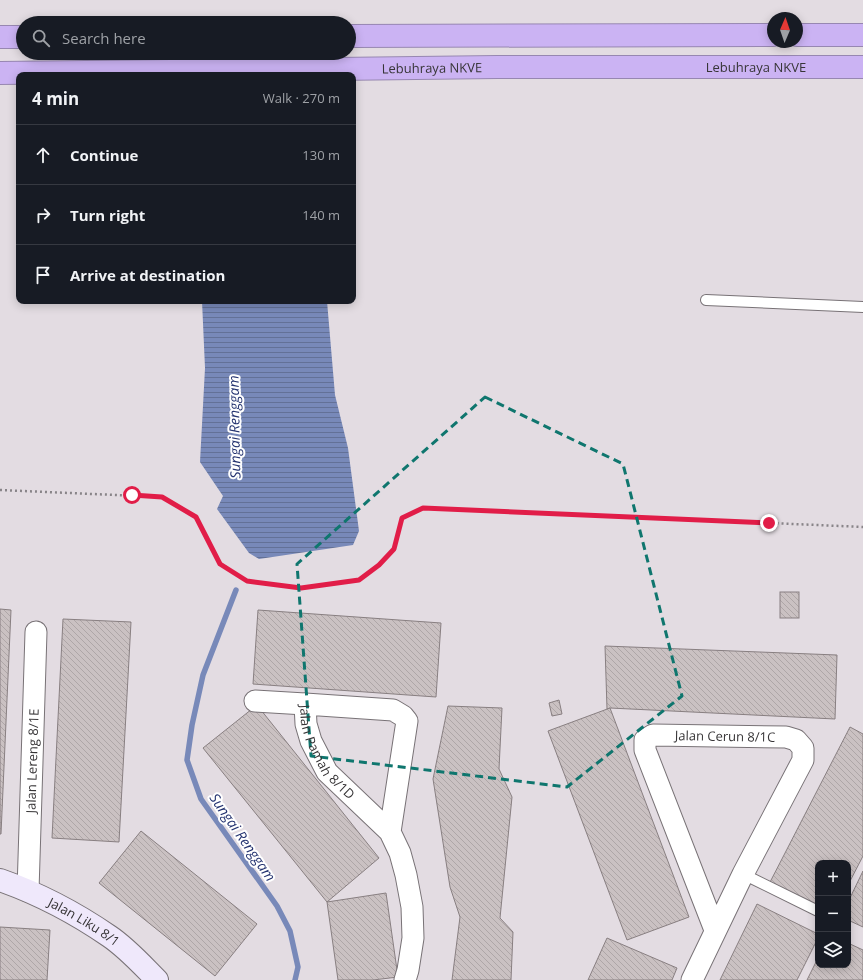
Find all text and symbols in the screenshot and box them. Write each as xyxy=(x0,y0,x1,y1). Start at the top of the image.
north arrow xyxy=(767,12,803,48)
search box xyxy=(16,16,356,60)
icon: search xyxy=(30,27,52,49)
text: Search here xyxy=(62,28,146,48)
street label: Lebuhraya NKVE xyxy=(382,58,482,77)
street label: Lebuhraya NKVE xyxy=(706,58,806,76)
text: 4 min xyxy=(32,87,79,110)
text: Walk · 270 m xyxy=(263,89,340,107)
icon: ahead xyxy=(32,144,54,166)
text: Continue xyxy=(70,145,138,165)
text: 130 m xyxy=(302,146,340,164)
icon: right xyxy=(32,204,54,226)
text: Turn right xyxy=(70,205,145,225)
text: 140 m xyxy=(302,206,340,224)
icon: arrive xyxy=(32,264,54,286)
text: Arrive at destination xyxy=(70,265,225,285)
water label: Sungai Renggam xyxy=(224,375,244,479)
route start xyxy=(123,486,141,504)
route end xyxy=(760,514,778,532)
street label: Jalan Pamah 8/1D xyxy=(296,702,359,803)
street label: Jalan Lereng 8/1E xyxy=(21,708,43,816)
street label: Jalan Cerun 8/1C xyxy=(673,726,775,746)
water label: Sungai Renggam xyxy=(206,789,280,885)
map controls xyxy=(815,860,851,968)
button: + xyxy=(815,860,851,896)
street label: Jalan Liku 8/1 xyxy=(44,892,124,950)
button: − xyxy=(815,896,851,932)
button: layers xyxy=(815,932,851,968)

